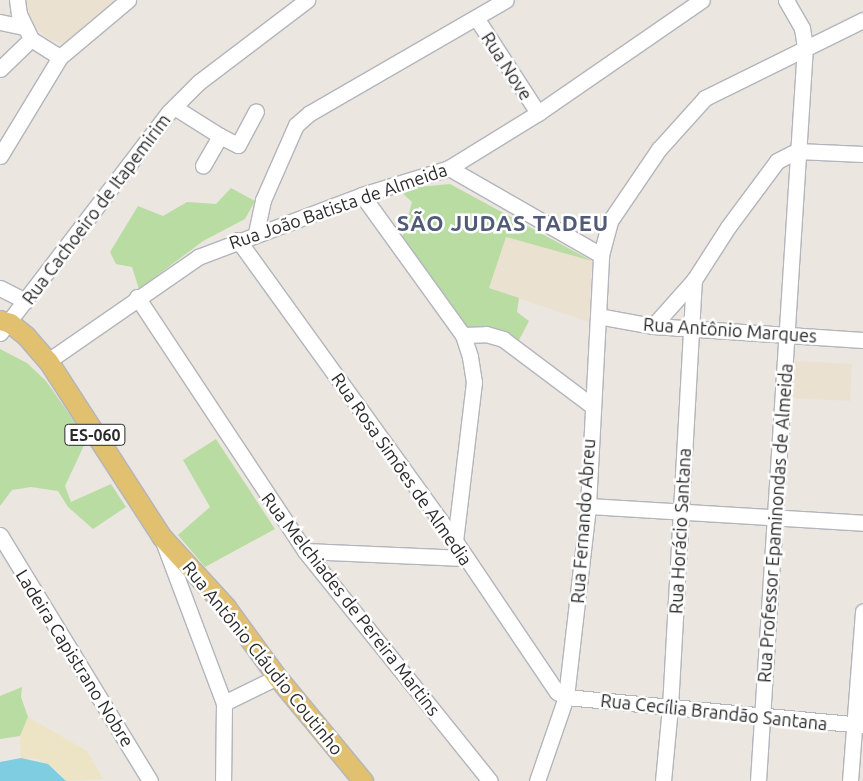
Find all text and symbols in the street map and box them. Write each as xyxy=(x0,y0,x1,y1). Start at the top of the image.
street label: Rua Nove xyxy=(477,28,537,104)
street label: Rua Cachoeiro de Itapemirim xyxy=(17,110,175,308)
street label: Rua João Batista de Almeida xyxy=(226,158,450,254)
district label: SÃO JUDAS TADEU xyxy=(395,210,611,236)
street label: Rua Antônio Marques xyxy=(642,313,818,347)
street label: Rua Professor Epaminondas de Almeida xyxy=(753,363,797,683)
street label: Rua Rosa Simões de Almedia xyxy=(327,369,477,569)
road number: ES-060 xyxy=(64,422,126,448)
street label: Rua Fernando Abreu xyxy=(566,438,600,604)
street label: Rua Horácio Santana xyxy=(665,447,695,615)
street label: Rua Melchiades de Pereira Martins xyxy=(257,488,445,720)
street label: Rua Antônio Cláudio Coutinho xyxy=(178,557,348,759)
street label: Ladeira Capistrano Nobre xyxy=(11,565,139,751)
street label: Rua Cecília Brandão Santana xyxy=(599,689,829,735)

